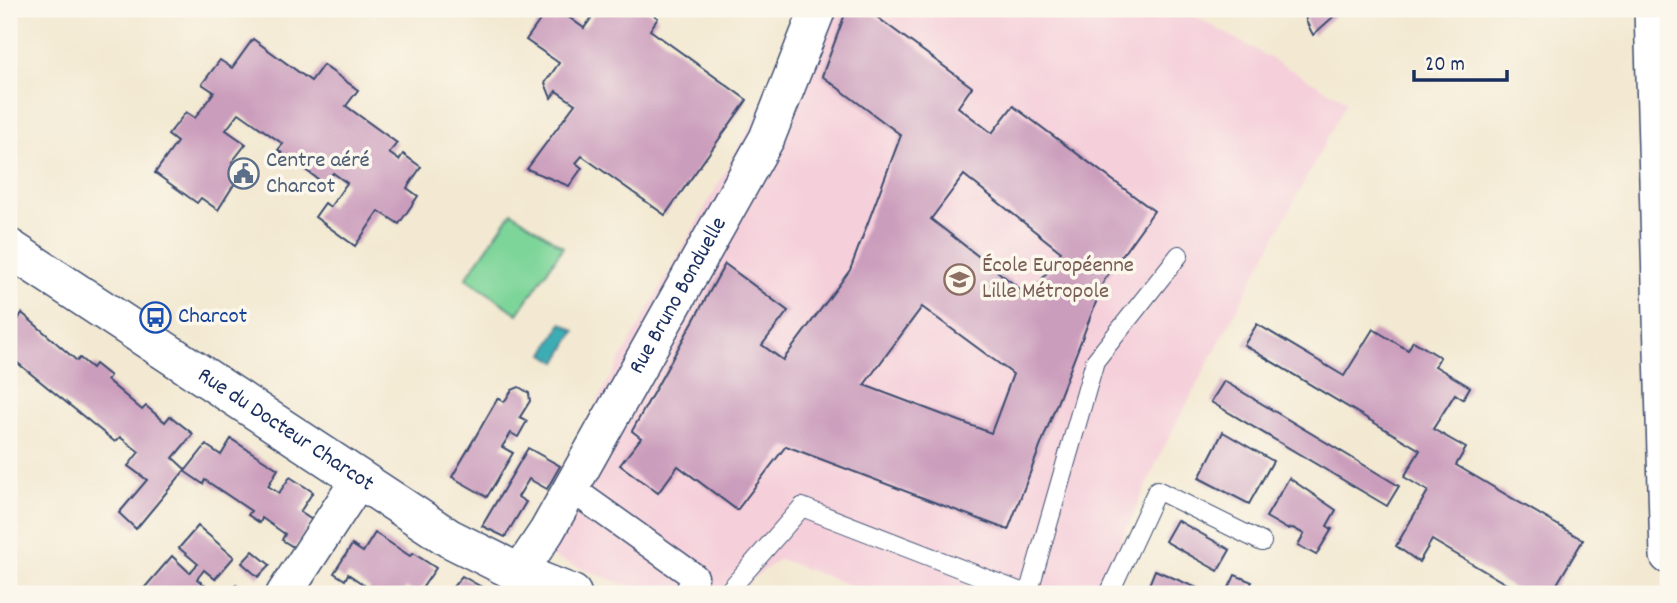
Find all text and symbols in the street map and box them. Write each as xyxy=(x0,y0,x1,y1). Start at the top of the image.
scale bar xyxy=(1414,38,1507,82)
text: 20 m xyxy=(1425,51,1465,81)
place label: Centre aéré Charcot xyxy=(266,145,370,204)
public building icon: Centre aéré Charcot xyxy=(226,157,260,191)
street label: Rue Bruno Bonduelle xyxy=(621,211,736,381)
place label: École Européenne Lille Métropole xyxy=(982,250,1134,309)
school or university icon: École Européenne Lille Métropole xyxy=(942,262,976,296)
bus stop icon: Charcot xyxy=(138,300,172,334)
place label: Charcot xyxy=(178,301,247,334)
street label: Rue du Docteur Charcot xyxy=(190,360,380,500)

